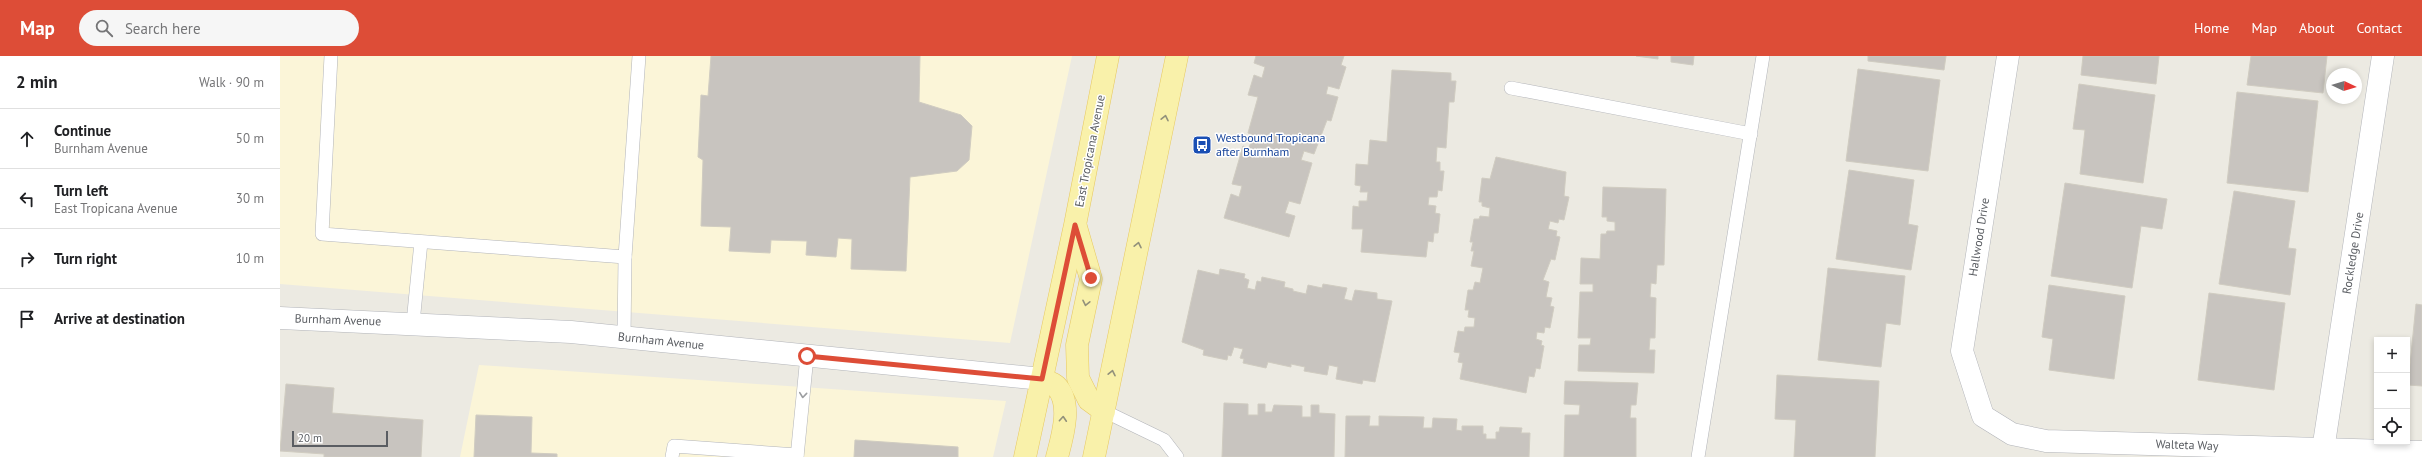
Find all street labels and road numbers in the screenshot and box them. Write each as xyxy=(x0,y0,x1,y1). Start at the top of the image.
street label: East Tropicana Avenue xyxy=(1071,93,1108,208)
street label: Hallwood Drive xyxy=(1965,197,1992,277)
street label: Rockledge Drive xyxy=(2339,211,2366,295)
street label: Burnham Avenue xyxy=(294,310,382,329)
street label: Burnham Avenue xyxy=(617,329,705,352)
street label: Walteta Way xyxy=(2155,436,2219,453)

